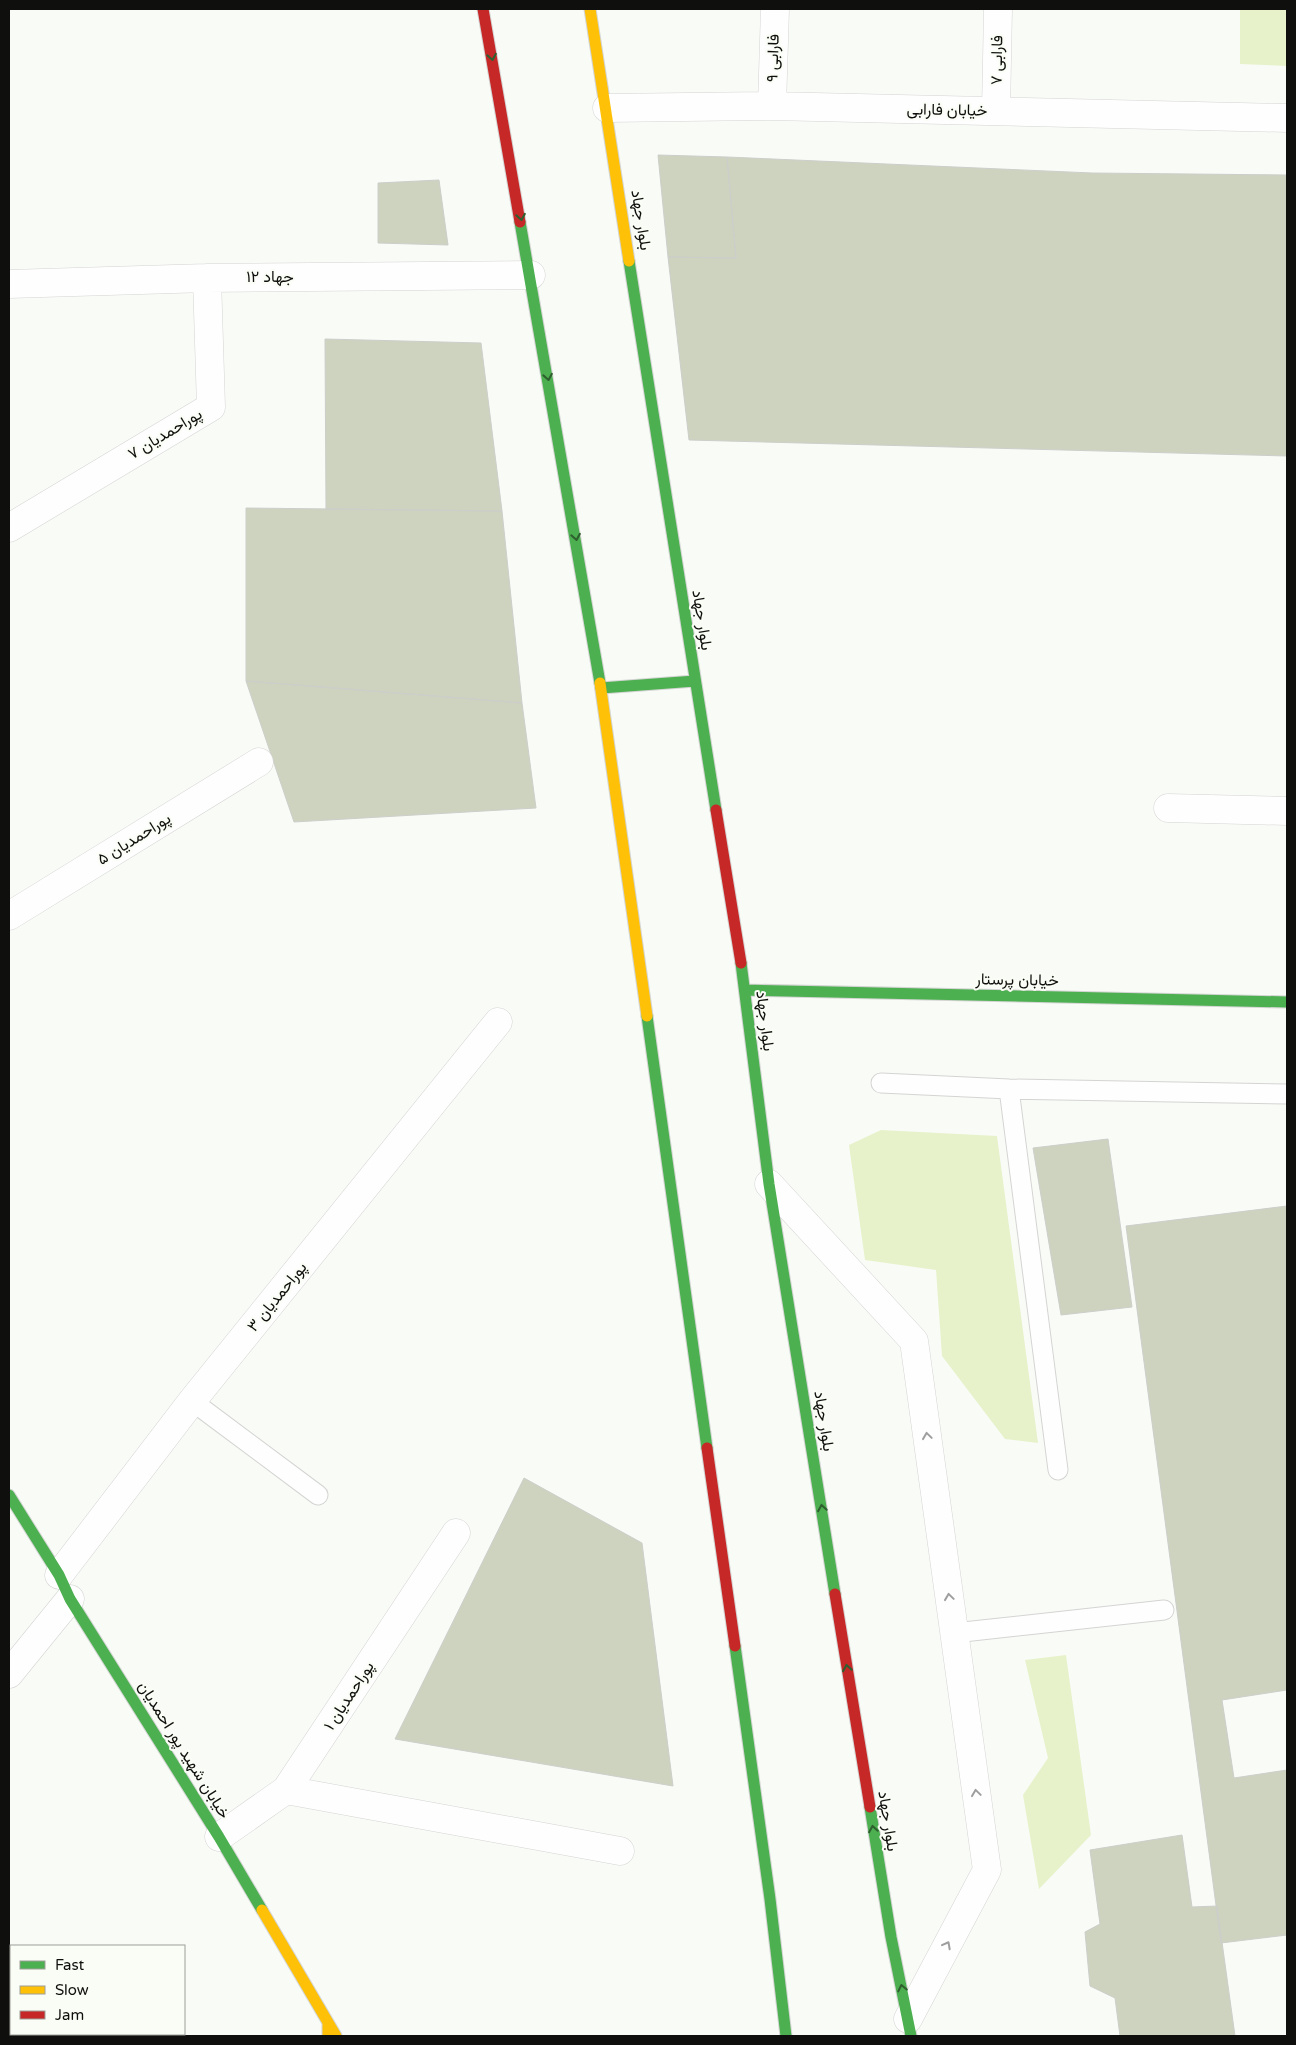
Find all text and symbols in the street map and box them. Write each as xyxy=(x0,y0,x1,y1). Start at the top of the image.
street label: فارابی ۹ xyxy=(762,34,784,82)
street label: فارابی ۷ xyxy=(987,35,1007,85)
one-way arrow xyxy=(486,52,496,61)
street label: خیابان فارابی xyxy=(906,99,988,121)
street label: بلوار جهاد xyxy=(626,188,656,252)
one-way arrow xyxy=(515,212,525,221)
street label: جهاد ۱۲ xyxy=(246,267,294,287)
one-way arrow xyxy=(543,372,553,381)
street label: پوراحمدیان ۷ xyxy=(124,404,206,465)
one-way arrow xyxy=(570,533,580,541)
street label: بلوار جهاد xyxy=(687,588,717,652)
street label: پوراحمدیان ۵ xyxy=(93,808,175,870)
street label: خیابان پرستار xyxy=(974,969,1059,992)
street label: بلوار جهاد xyxy=(751,990,779,1052)
street label: پوراحمدیان ۳ xyxy=(243,1258,312,1337)
street label: بلوار جهاد xyxy=(809,1389,839,1453)
one-way arrow xyxy=(922,1432,933,1440)
one-way arrow xyxy=(817,1503,827,1512)
one-way arrow xyxy=(945,1593,955,1601)
street label: پوراحمدیان ۱ xyxy=(319,1658,380,1735)
one-way arrow xyxy=(843,1664,853,1672)
street label: خیابان شهید پور احمدیان xyxy=(133,1678,235,1823)
one-way arrow xyxy=(971,1788,982,1796)
street label: بلوار جهاد xyxy=(873,1789,903,1853)
one-way arrow xyxy=(869,1824,879,1833)
one-way arrow xyxy=(941,1941,951,1950)
legend xyxy=(10,1945,185,2035)
text: Fast xyxy=(55,1956,85,1974)
text: Slow xyxy=(55,1981,89,1999)
one-way arrow xyxy=(897,1984,908,1993)
text: Jam xyxy=(55,2006,84,2024)

